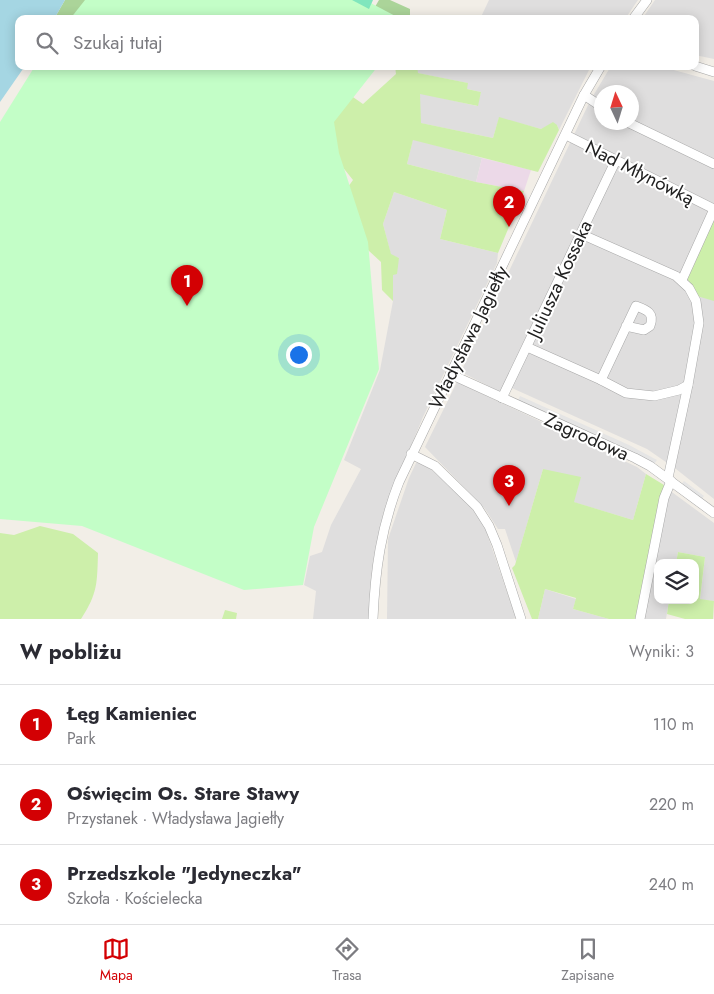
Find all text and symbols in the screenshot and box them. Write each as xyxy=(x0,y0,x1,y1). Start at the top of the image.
search box xyxy=(15,15,699,70)
icon: search xyxy=(33,29,61,57)
text: Szukaj tutaj xyxy=(73,29,163,56)
north arrow xyxy=(594,85,639,130)
street label: Nad Młynówką xyxy=(581,133,699,212)
pin: 2 xyxy=(493,186,525,227)
street label: Juliusza Kossaka xyxy=(519,216,599,345)
street label: Władysława Jagiełły xyxy=(422,260,515,414)
pin: 1 xyxy=(171,265,203,306)
your location xyxy=(286,342,312,368)
street label: Zagrodowa xyxy=(540,406,633,467)
pin: 3 xyxy=(493,465,525,506)
map controls xyxy=(654,559,699,604)
button: layers xyxy=(654,559,699,604)
text: W pobliżu xyxy=(20,637,121,667)
text: Wyniki: 3 xyxy=(629,640,694,663)
text: Łęg Kamieniec xyxy=(67,700,197,727)
text: 1 xyxy=(32,713,40,736)
text: 110 m xyxy=(653,713,694,736)
text: Park xyxy=(67,727,96,750)
text: Oświęcim Os. Stare Stawy xyxy=(67,780,299,807)
text: 2 xyxy=(31,793,41,816)
text: 220 m xyxy=(649,793,694,816)
text: Przystanek · Władysława Jagiełły xyxy=(67,807,284,830)
text: Przedszkole "Jedyneczka" xyxy=(67,860,301,887)
text: 3 xyxy=(31,873,41,896)
text: 240 m xyxy=(649,873,694,896)
text: Szkoła · Kościelecka xyxy=(67,887,203,910)
tab: Mapa xyxy=(100,935,133,985)
tab: Trasa xyxy=(332,935,362,985)
tab: Zapisane xyxy=(561,935,614,985)

